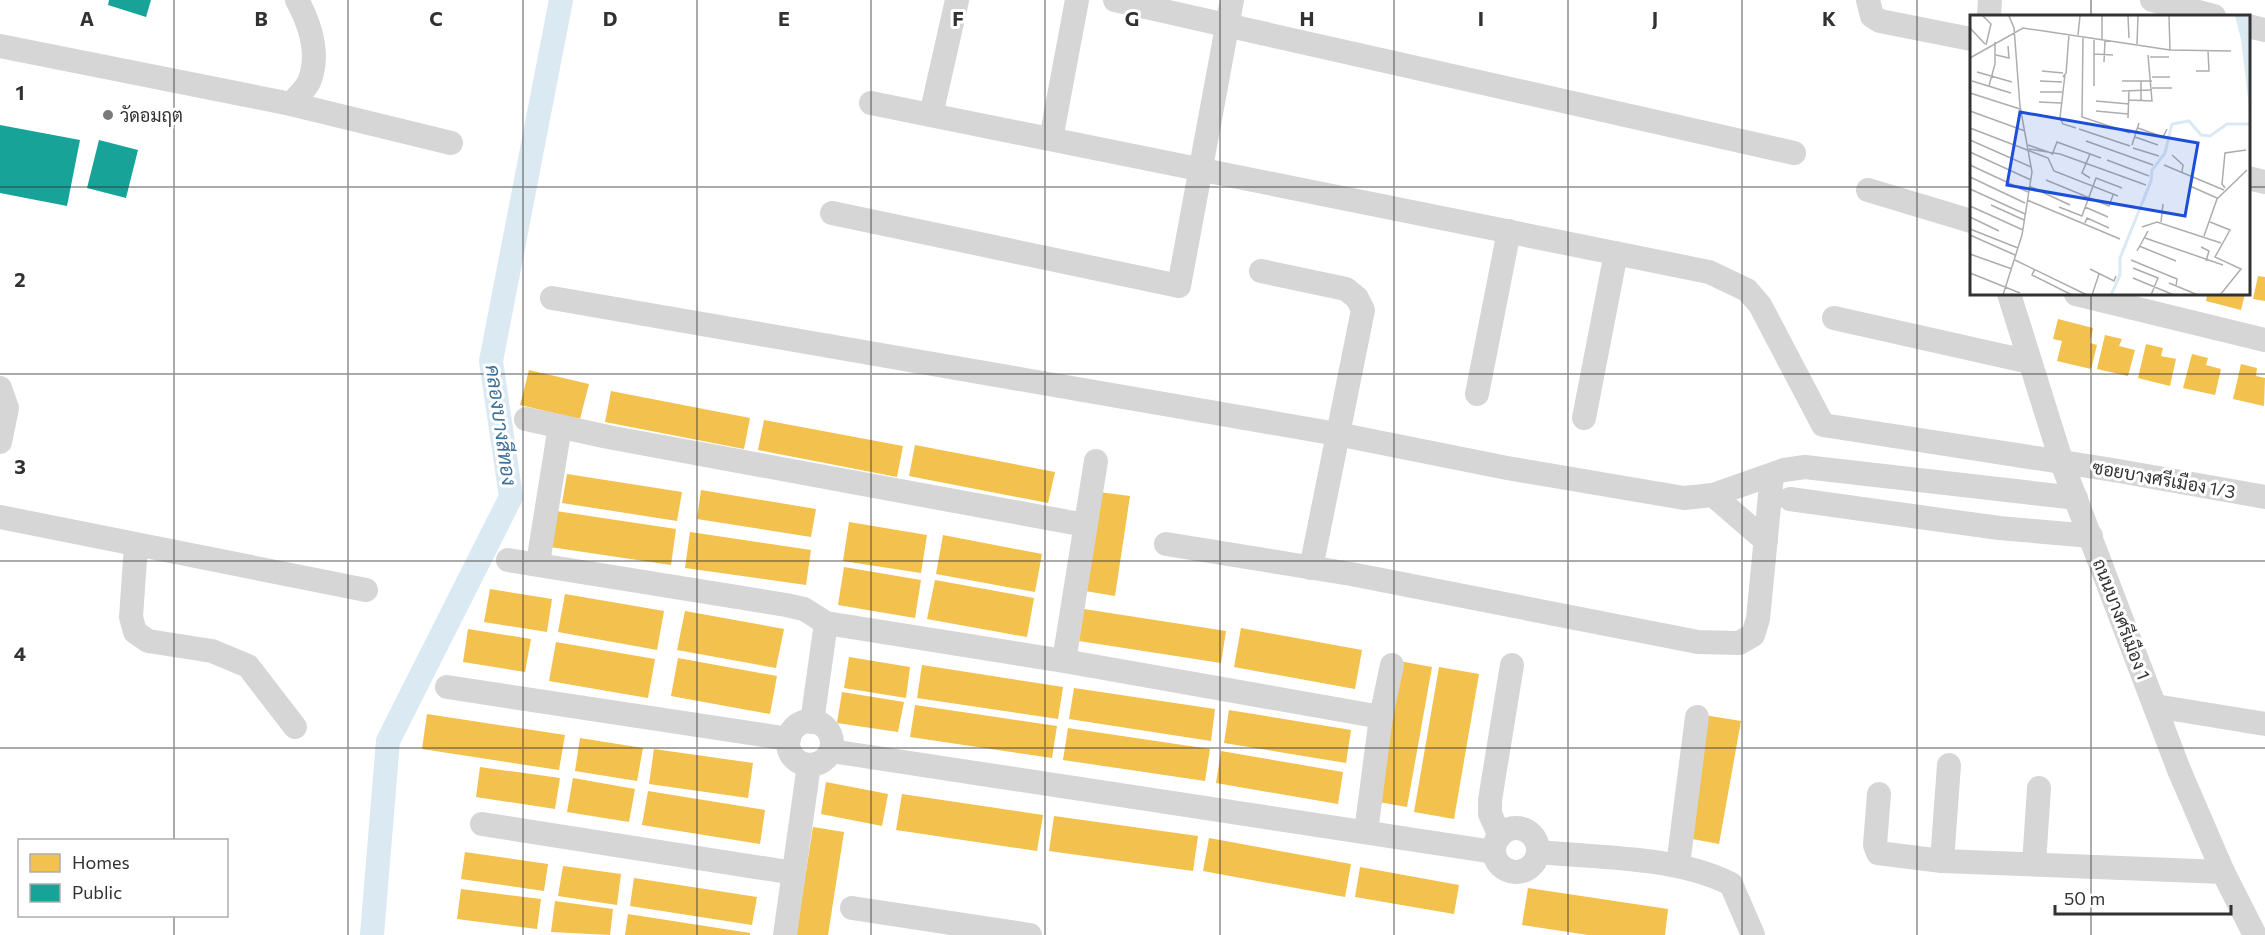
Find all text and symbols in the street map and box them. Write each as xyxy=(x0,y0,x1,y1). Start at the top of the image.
text: A xyxy=(80,6,94,30)
text: B xyxy=(254,6,268,30)
text: C xyxy=(429,6,443,30)
text: D xyxy=(603,6,617,30)
text: E xyxy=(778,6,790,30)
text: F xyxy=(952,6,964,30)
text: G xyxy=(1125,6,1139,30)
text: H xyxy=(1300,6,1315,30)
text: I xyxy=(1478,6,1484,30)
text: J xyxy=(1652,6,1658,30)
text: K xyxy=(1822,6,1836,30)
inset map xyxy=(1970,15,2250,296)
text: 1 xyxy=(15,80,25,104)
place label: วัดอมฤต xyxy=(120,104,183,127)
marker: วัดอมฤต xyxy=(101,108,115,122)
text: 2 xyxy=(14,267,26,291)
water label: คลองบางสีทอง xyxy=(482,363,522,487)
text: 3 xyxy=(14,454,26,478)
street label: ซอยบางศรีเมือง 1/3 xyxy=(2091,455,2237,502)
street label: ถนนบางศรีเมือง 1 xyxy=(2089,555,2156,683)
text: 4 xyxy=(14,641,26,665)
legend xyxy=(18,839,228,917)
text: Homes xyxy=(72,851,130,873)
scale bar xyxy=(2055,878,2230,916)
text: Public xyxy=(72,881,122,903)
text: 50 m xyxy=(2064,887,2105,909)

